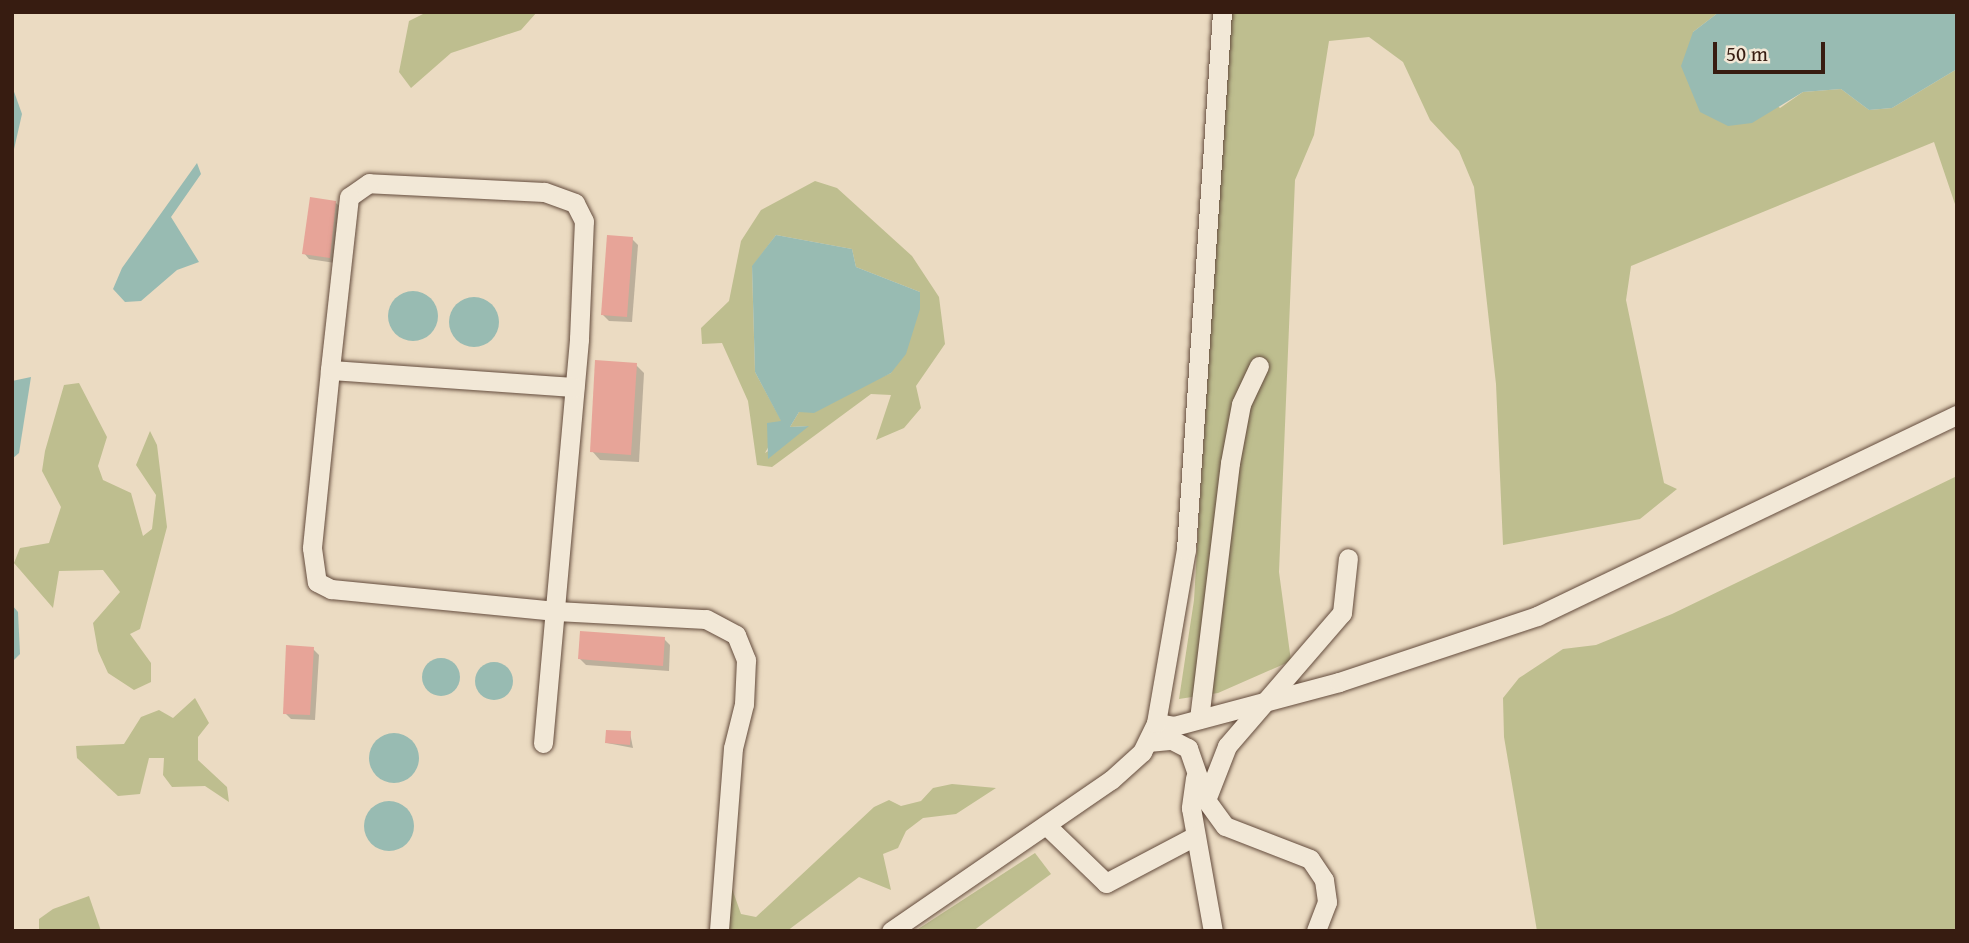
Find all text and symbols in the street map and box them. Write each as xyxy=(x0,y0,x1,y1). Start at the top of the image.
scale bar xyxy=(1717,28,1829,72)
text: 50 m xyxy=(1726,38,1768,69)

